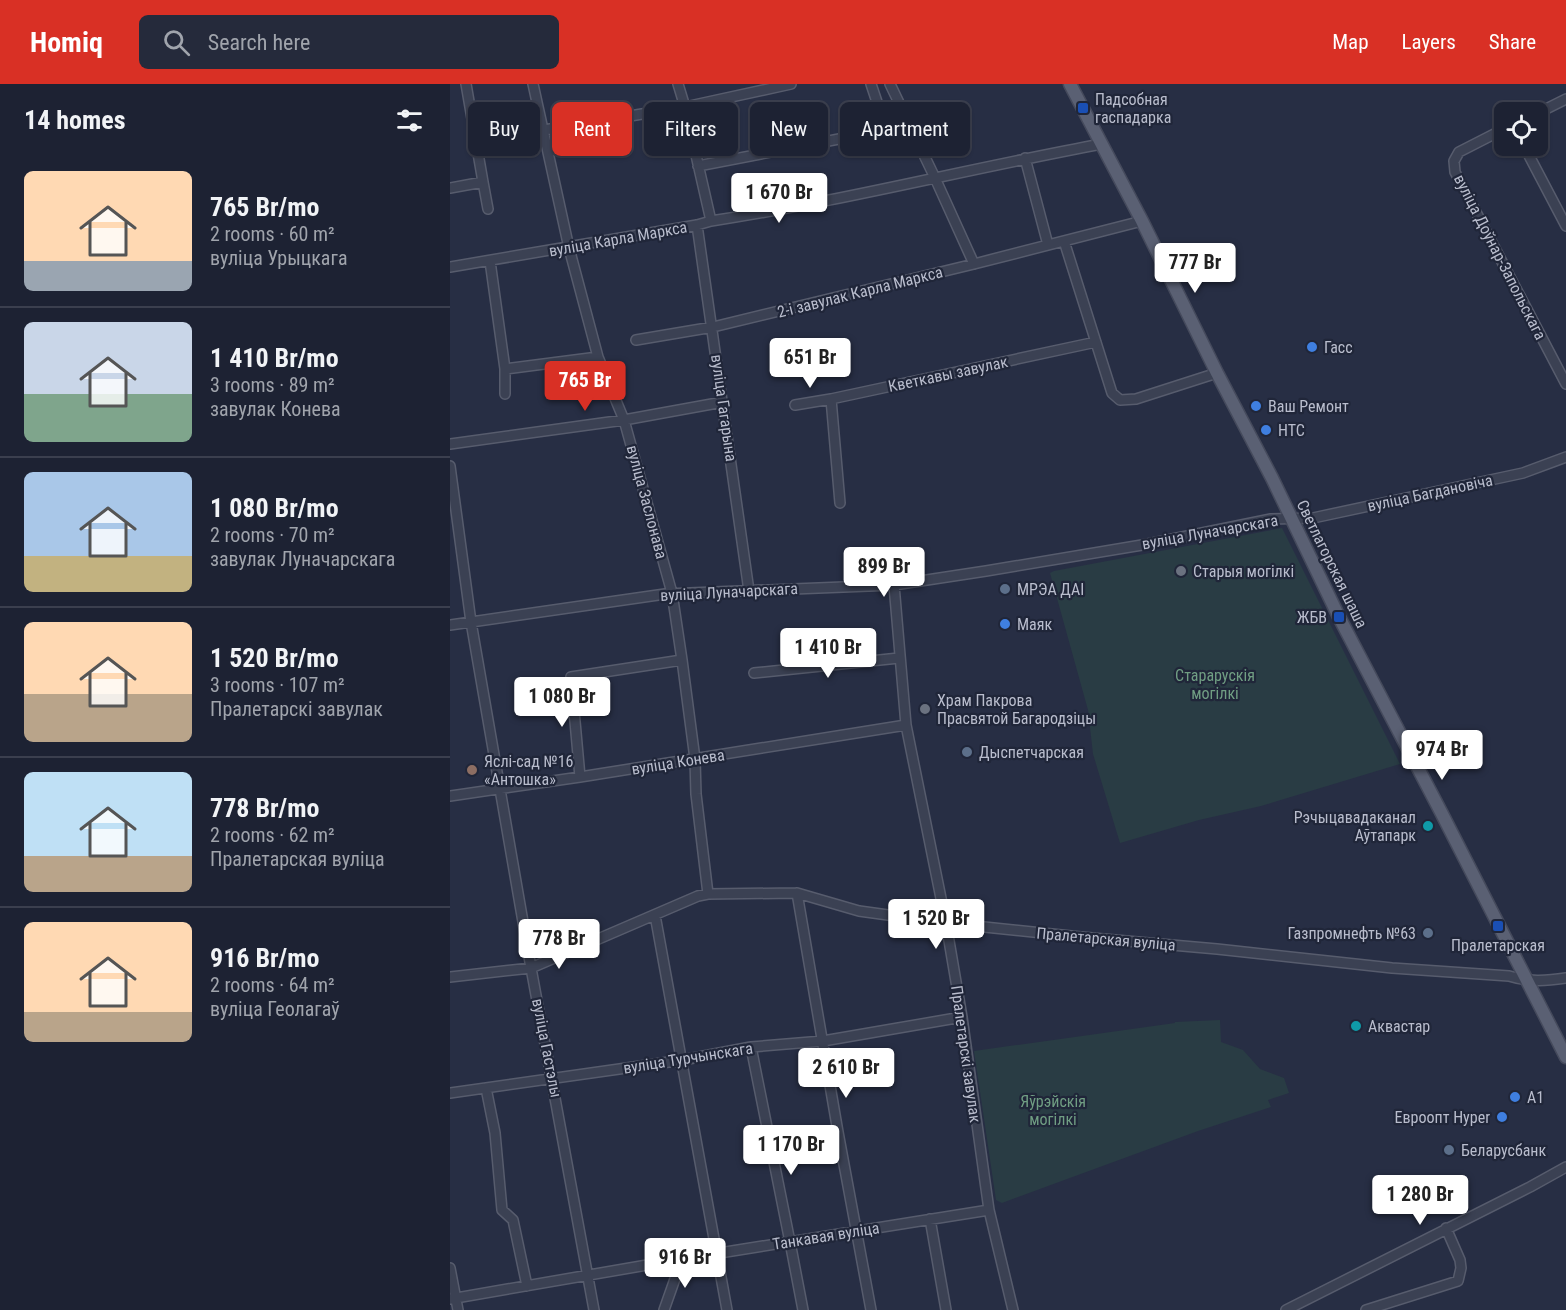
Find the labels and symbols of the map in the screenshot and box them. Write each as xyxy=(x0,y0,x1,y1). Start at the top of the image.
place label: Падсобная гаспадарка xyxy=(1095,90,1171,127)
marker: Падсобная гаспадарка xyxy=(1076,101,1090,115)
street label: вуліца Доўнар-Запольскага xyxy=(1450,171,1550,343)
pin: 1 670 Br xyxy=(717,173,841,224)
street label: вуліца Карла Маркса xyxy=(547,217,689,261)
pin: 777 Br xyxy=(1146,243,1244,294)
street label: 2-і завулак Карла Маркса xyxy=(775,262,945,322)
pin: 651 Br xyxy=(761,338,859,389)
place label: Гасс xyxy=(1324,338,1353,357)
marker: Гасс xyxy=(1305,340,1319,354)
street label: Кветкавы завулак xyxy=(886,352,1010,396)
street label: вуліца Гагарына xyxy=(707,353,741,463)
pin: 765 Br xyxy=(536,361,634,412)
place label: Ваш Ремонт xyxy=(1268,397,1349,416)
marker: Ваш Ремонт xyxy=(1249,399,1263,413)
place label: НТС xyxy=(1278,421,1305,440)
marker: НТС xyxy=(1259,423,1273,437)
street label: вуліца Заслонава xyxy=(623,443,671,561)
street label: вуліца Багдановіча xyxy=(1366,470,1494,516)
street label: Светлагорская шаша xyxy=(1293,497,1371,631)
street label: вуліца Луначарскага xyxy=(1141,511,1279,553)
pin: 899 Br xyxy=(835,547,933,598)
place label: Старыя могілкі xyxy=(1193,562,1294,581)
marker: Старыя могілкі xyxy=(1174,564,1188,578)
street label: вуліца Луначарскага xyxy=(660,579,798,605)
place label: МРЭА ДАІ xyxy=(1017,580,1084,599)
marker: МРЭА ДАІ xyxy=(998,582,1012,596)
place label: ЖБВ xyxy=(1297,608,1327,627)
marker: ЖБВ xyxy=(1332,610,1346,624)
place label: Маяк xyxy=(1017,615,1052,634)
marker: Маяк xyxy=(998,617,1012,631)
pin: 1 410 Br xyxy=(766,628,890,679)
park label: Старарускія могілкі xyxy=(1175,666,1255,703)
pin: 1 080 Br xyxy=(500,677,624,728)
place label: Храм Пакрова Прасвятой Багародзіцы xyxy=(937,691,1096,728)
marker: Храм Пакрова Прасвятой Багародзіцы xyxy=(918,702,932,716)
pin: 974 Br xyxy=(1393,730,1491,781)
place label: Дыспетчарская xyxy=(979,743,1084,762)
street label: вуліца Конева xyxy=(630,745,726,779)
marker: Дыспетчарская xyxy=(960,745,974,759)
place label: Яслі-сад №16 «Антошка» xyxy=(484,752,574,789)
marker: Яслі-сад №16 «Антошка» xyxy=(465,763,479,777)
place label: Рэчыцавадаканал Аўтапарк xyxy=(1294,808,1416,845)
marker: Рэчыцавадаканал Аўтапарк xyxy=(1421,819,1435,833)
pin: 1 520 Br xyxy=(874,899,998,950)
pin: 778 Br xyxy=(510,919,608,970)
marker: Пралетарская xyxy=(1491,919,1505,933)
street label: Пралетарская вуліца xyxy=(1036,923,1176,955)
place label: Газпромнефть №63 xyxy=(1287,924,1416,943)
marker: Газпромнефть №63 xyxy=(1421,926,1435,940)
place label: Пралетарская xyxy=(1451,936,1545,955)
street label: Пралетарскі завулак xyxy=(947,984,985,1124)
street label: вуліца Гастэлы xyxy=(528,997,566,1099)
place label: Аквастар xyxy=(1368,1017,1430,1036)
marker: Аквастар xyxy=(1349,1019,1363,1033)
street label: вуліца Турчынскага xyxy=(622,1038,754,1078)
pin: 2 610 Br xyxy=(784,1048,908,1099)
place label: A1 xyxy=(1527,1088,1544,1107)
marker: A1 xyxy=(1508,1090,1522,1104)
park label: Яўрэйскія могілкі xyxy=(1020,1092,1086,1129)
place label: Евроопт Hyper xyxy=(1395,1108,1490,1127)
marker: Евроопт Hyper xyxy=(1495,1110,1509,1124)
pin: 1 170 Br xyxy=(729,1125,853,1176)
place label: Беларусбанк xyxy=(1461,1141,1546,1160)
marker: Беларусбанк xyxy=(1442,1143,1456,1157)
pin: 1 280 Br xyxy=(1358,1175,1482,1226)
street label: Танкавая вуліца xyxy=(771,1218,881,1254)
pin: 916 Br xyxy=(636,1238,734,1289)

